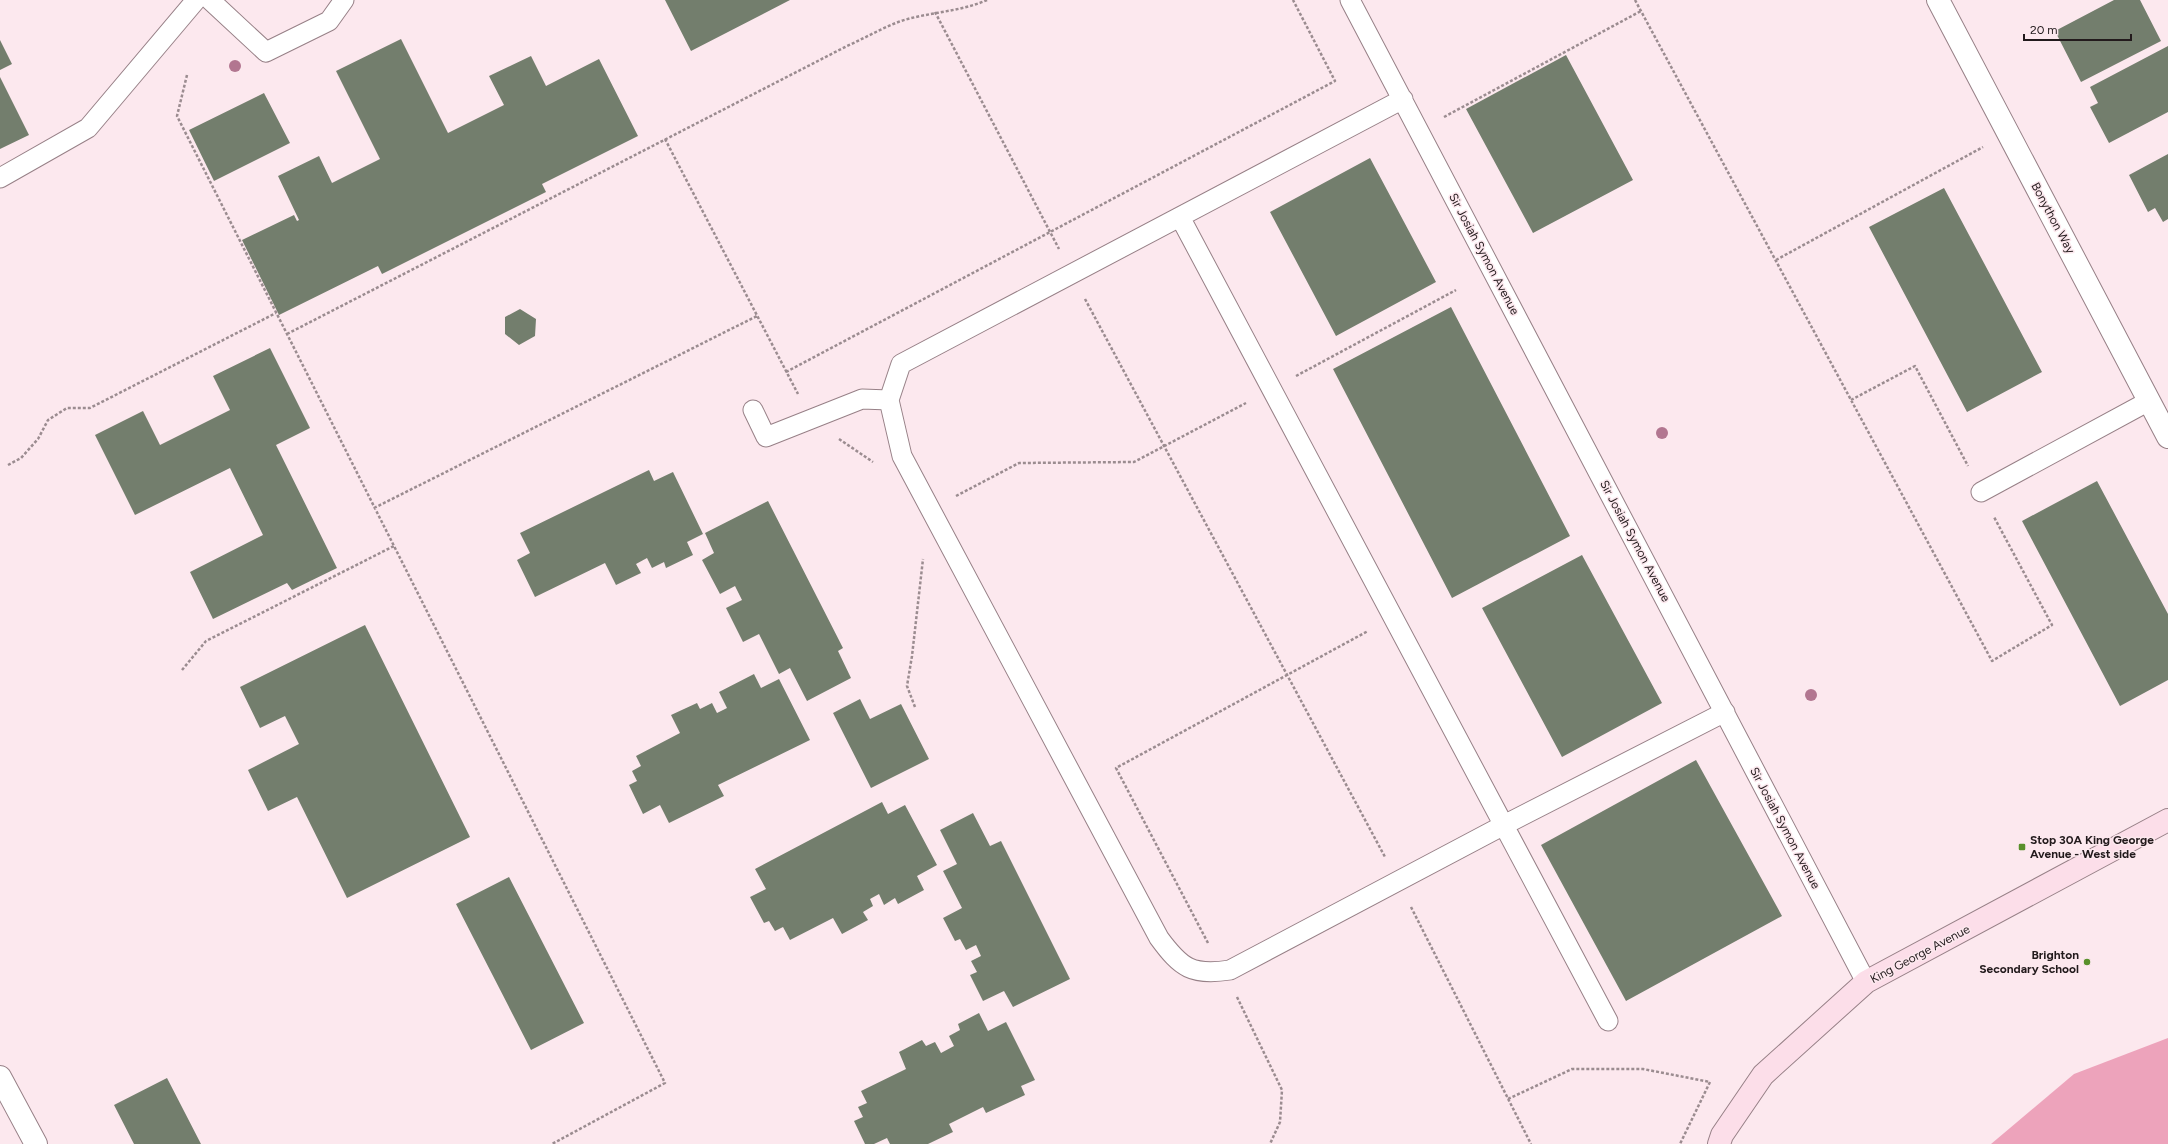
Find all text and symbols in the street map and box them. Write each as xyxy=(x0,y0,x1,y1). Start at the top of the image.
scale bar xyxy=(2024,16,2131,42)
text: 20 m xyxy=(2030,23,2058,37)
street label: Bonython Way xyxy=(2028,180,2078,257)
street label: Sir Josiah Symon Avenue xyxy=(1446,191,1522,318)
street label: Sir Josiah Symon Avenue xyxy=(1597,478,1673,605)
street label: Sir Josiah Symon Avenue xyxy=(1747,765,1823,892)
place label: Stop 30A King George Avenue - West side xyxy=(2030,833,2154,861)
marker: Stop 30A King George Avenue - West side xyxy=(2017,842,2027,852)
street label: King George Avenue xyxy=(1868,922,1973,986)
place label: Brighton Secondary School xyxy=(1979,948,2079,976)
marker: Brighton Secondary School xyxy=(2082,957,2092,967)

